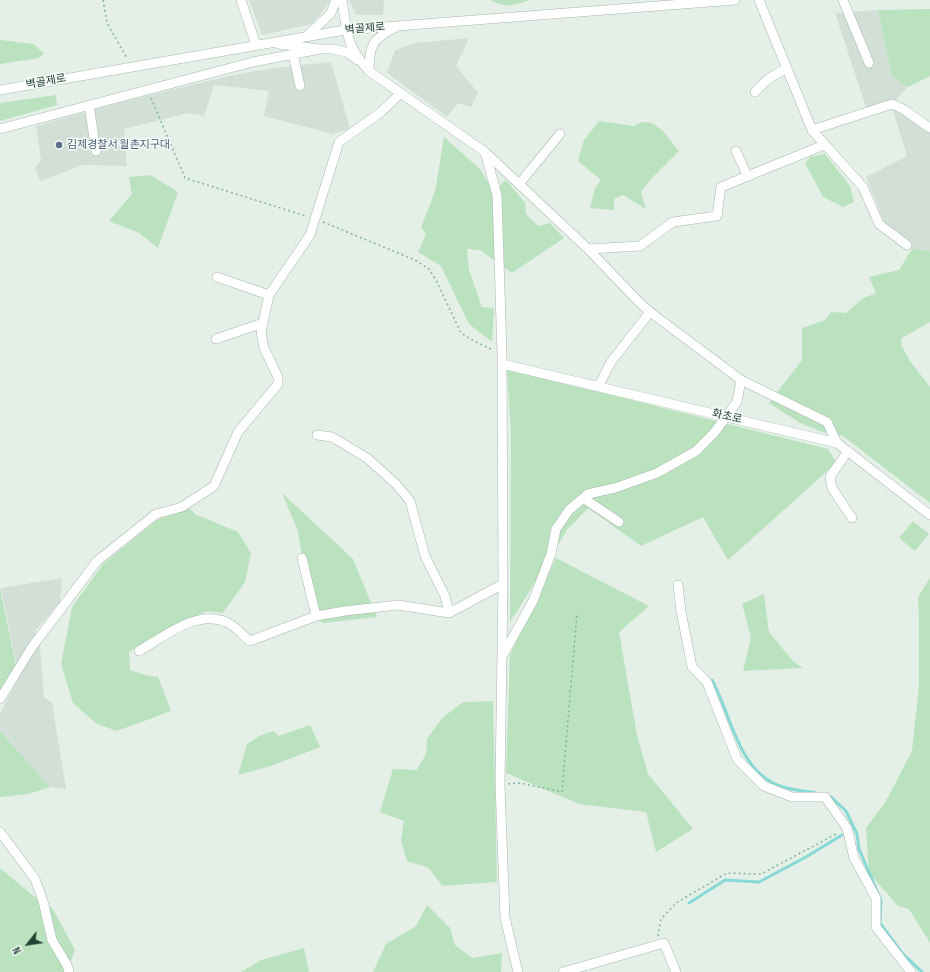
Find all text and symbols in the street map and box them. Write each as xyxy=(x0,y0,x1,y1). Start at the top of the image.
street label: 벽골제로 xyxy=(344,21,386,37)
street label: 벽골제로 xyxy=(25,72,67,92)
place label: 김제경찰서 월촌지구대 xyxy=(67,138,170,152)
marker: 김제경찰서 월촌지구대 xyxy=(54,140,64,150)
street label: 화초로 xyxy=(711,407,743,427)
north arrow xyxy=(8,924,48,964)
text: N xyxy=(10,944,24,956)

